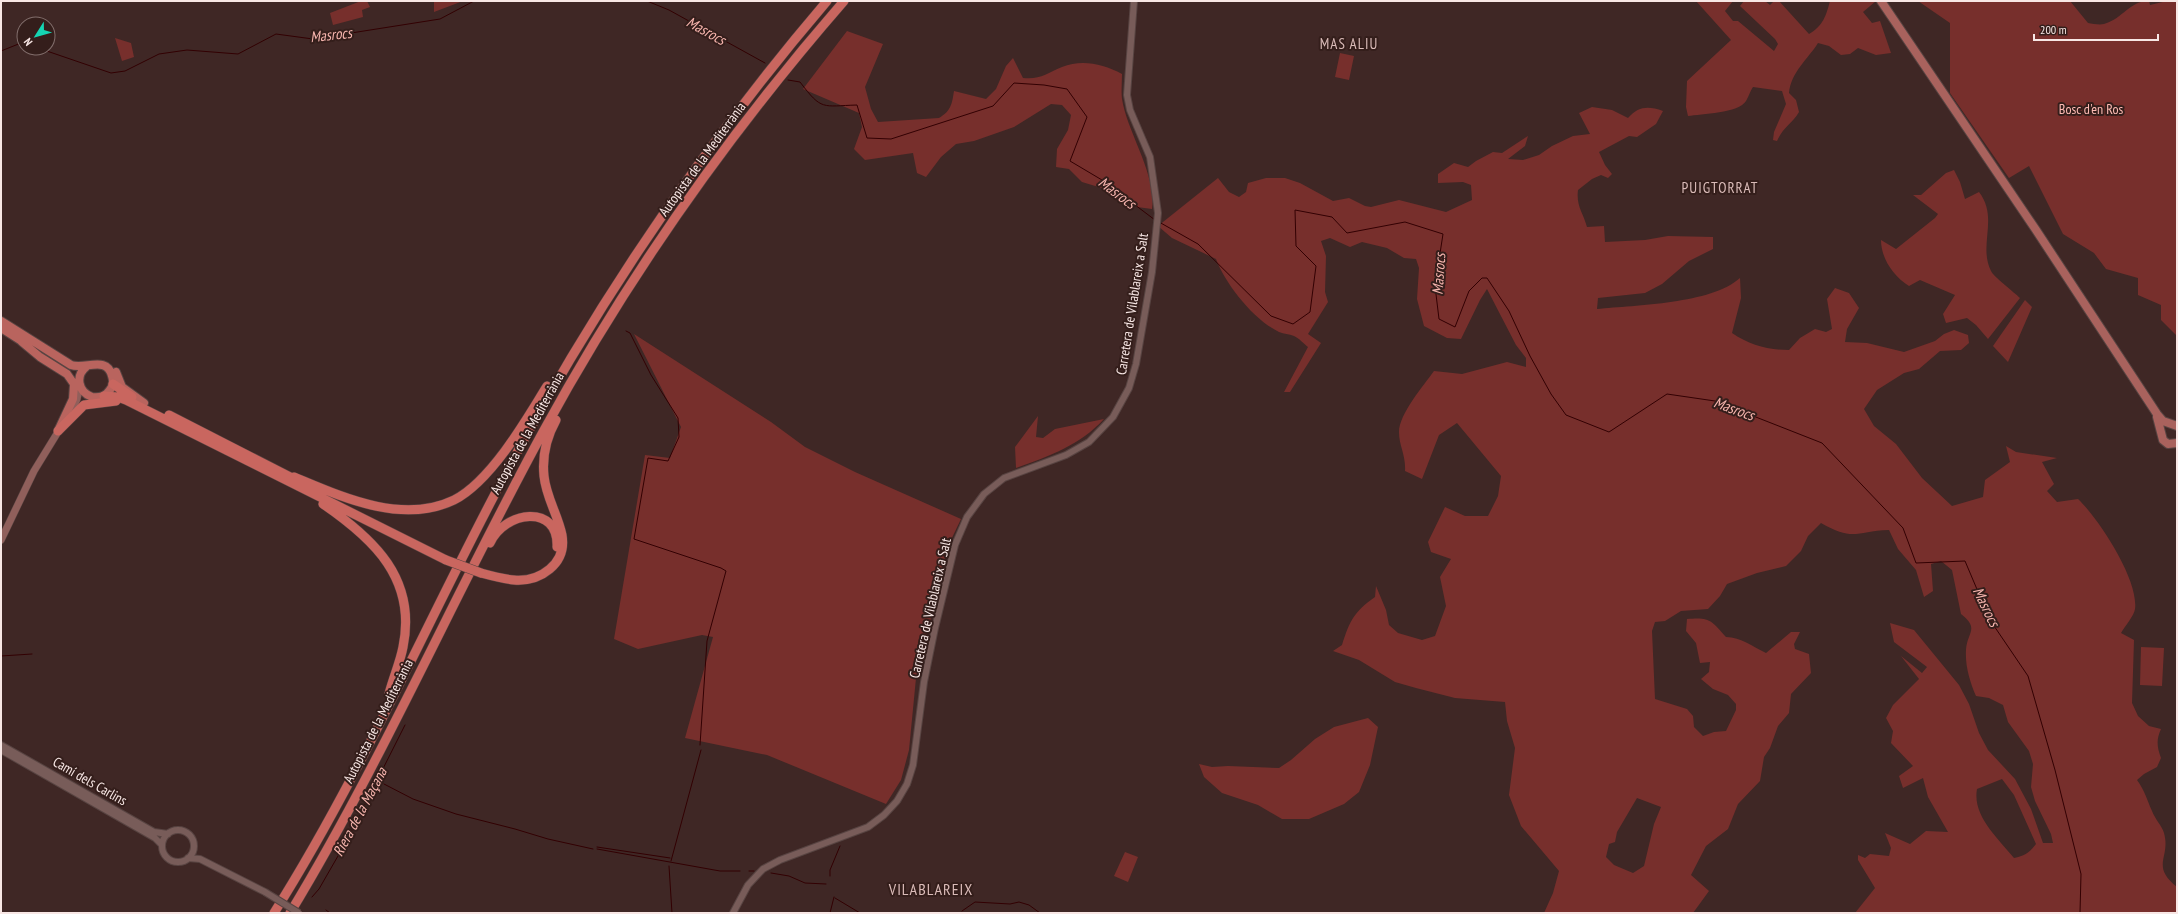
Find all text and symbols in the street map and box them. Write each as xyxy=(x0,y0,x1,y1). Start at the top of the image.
water label: Masrocs xyxy=(683,12,731,50)
north arrow xyxy=(16,16,56,56)
scale bar xyxy=(2034,16,2158,42)
text: 200 m xyxy=(2040,22,2067,37)
water label: Masrocs xyxy=(309,23,355,46)
district label: MAS ALIU xyxy=(1320,34,1378,53)
text: N xyxy=(21,35,35,49)
street label: Autopista de la Mediterrània xyxy=(655,98,749,220)
park label: Bosc d'en Ros xyxy=(2059,100,2123,118)
water label: Masrocs xyxy=(1095,172,1141,214)
district label: PUIGTORRAT xyxy=(1682,178,1758,197)
street label: Carretera de Vilablareix a Salt xyxy=(1112,232,1152,376)
water label: Masrocs xyxy=(1428,251,1450,295)
street label: Autopista de la Mediterrània xyxy=(486,369,568,497)
water label: Masrocs xyxy=(1711,392,1759,425)
street label: Carretera de Vilablareix a Salt xyxy=(905,536,955,680)
water label: Masrocs xyxy=(1969,584,2005,631)
street label: Autopista de la Mediterrània xyxy=(339,656,417,786)
street label: Camí dels Carlins xyxy=(50,753,130,810)
water label: Riera de la Maçana xyxy=(328,763,391,859)
district label: VILABLAREIX xyxy=(888,879,973,899)

